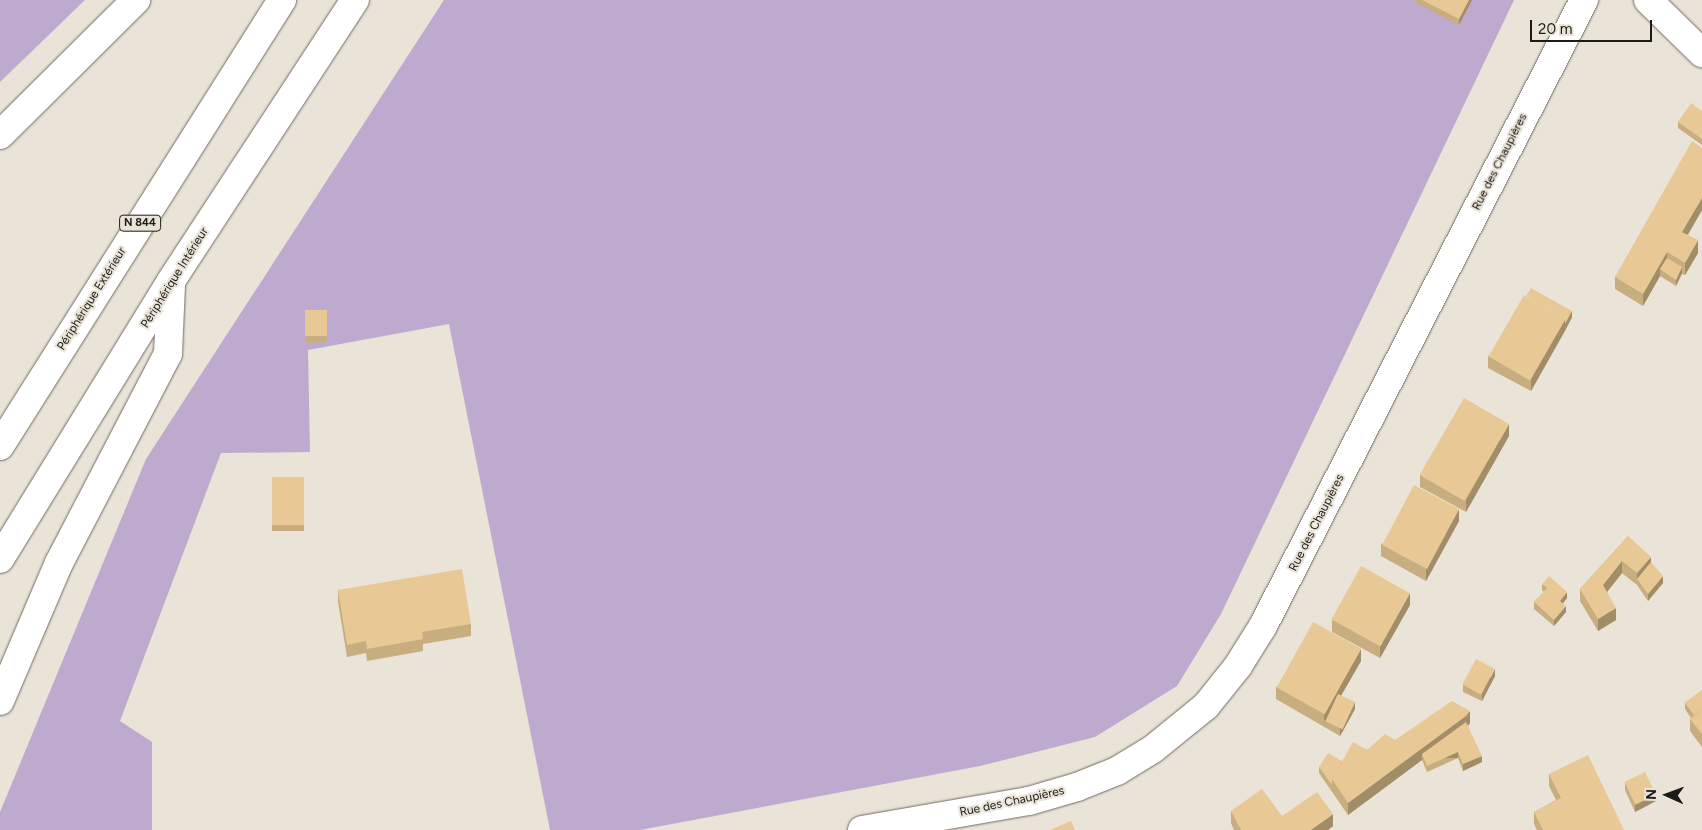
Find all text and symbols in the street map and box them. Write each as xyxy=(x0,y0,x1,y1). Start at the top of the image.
scale bar xyxy=(1532,10,1654,42)
text: 20 m xyxy=(1538,20,1572,38)
street label: Rue des Chaupières xyxy=(1469,111,1531,213)
road number: N 844 xyxy=(119,214,161,232)
street label: Périphérique Intérieur xyxy=(138,225,212,331)
street label: Périphérique Extérieur xyxy=(54,245,130,353)
street label: Rue des Chaupières xyxy=(1286,472,1348,574)
north arrow xyxy=(1642,770,1692,820)
street label: Rue des Chaupières xyxy=(958,784,1066,820)
text: N xyxy=(1643,789,1660,800)

